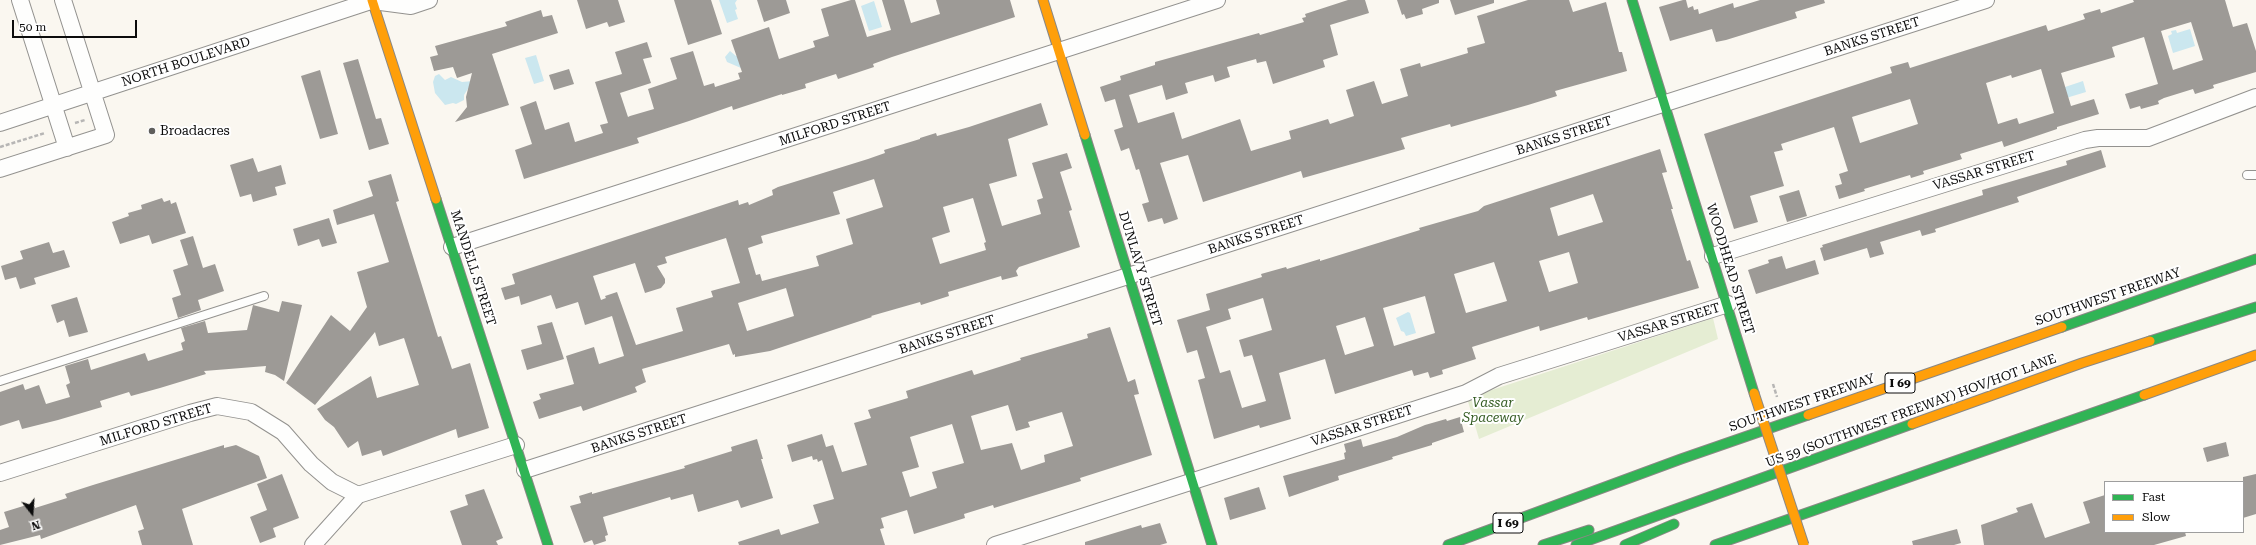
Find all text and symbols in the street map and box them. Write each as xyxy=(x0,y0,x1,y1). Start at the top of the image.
scale bar xyxy=(14,12,139,38)
street label: BANKS STREET xyxy=(1822,14,1922,60)
text: 50 m xyxy=(19,20,46,34)
street label: NORTH BOULEVARD xyxy=(120,34,252,90)
street label: MILFORD STREET xyxy=(777,99,893,149)
street label: BANKS STREET xyxy=(1514,113,1614,159)
place label: Broadacres xyxy=(160,123,230,139)
marker: Broadacres xyxy=(147,126,157,136)
street label: VASSAR STREET xyxy=(1931,148,2037,194)
street label: WOODHEAD STREET xyxy=(1703,202,1757,336)
street label: MANDELL STREET xyxy=(447,208,499,328)
street label: DUNLAVY STREET xyxy=(1115,209,1165,329)
street label: BANKS STREET xyxy=(1206,212,1306,258)
street label: SOUTHWEST FREEWAY xyxy=(2033,265,2183,329)
street label: VASSAR STREET xyxy=(1616,300,1722,346)
street label: BANKS STREET xyxy=(897,312,997,358)
street label: US 59 (SOUTHWEST FREEWAY) HOV/HOT LANE xyxy=(1763,351,2059,471)
street label: SOUTHWEST FREEWAY xyxy=(1727,371,1877,435)
road number: I 69 xyxy=(1885,373,1915,393)
park label: Vassar Spaceway xyxy=(1462,395,1524,426)
street label: MILFORD STREET xyxy=(98,400,214,450)
street label: VASSAR STREET xyxy=(1309,402,1415,450)
street label: BANKS STREET xyxy=(589,411,689,457)
legend xyxy=(2104,481,2244,533)
text: Fast xyxy=(2142,490,2165,504)
north arrow xyxy=(12,493,52,533)
text: Slow xyxy=(2142,510,2170,524)
road number: I 69 xyxy=(1493,513,1523,533)
text: N xyxy=(30,517,42,532)

